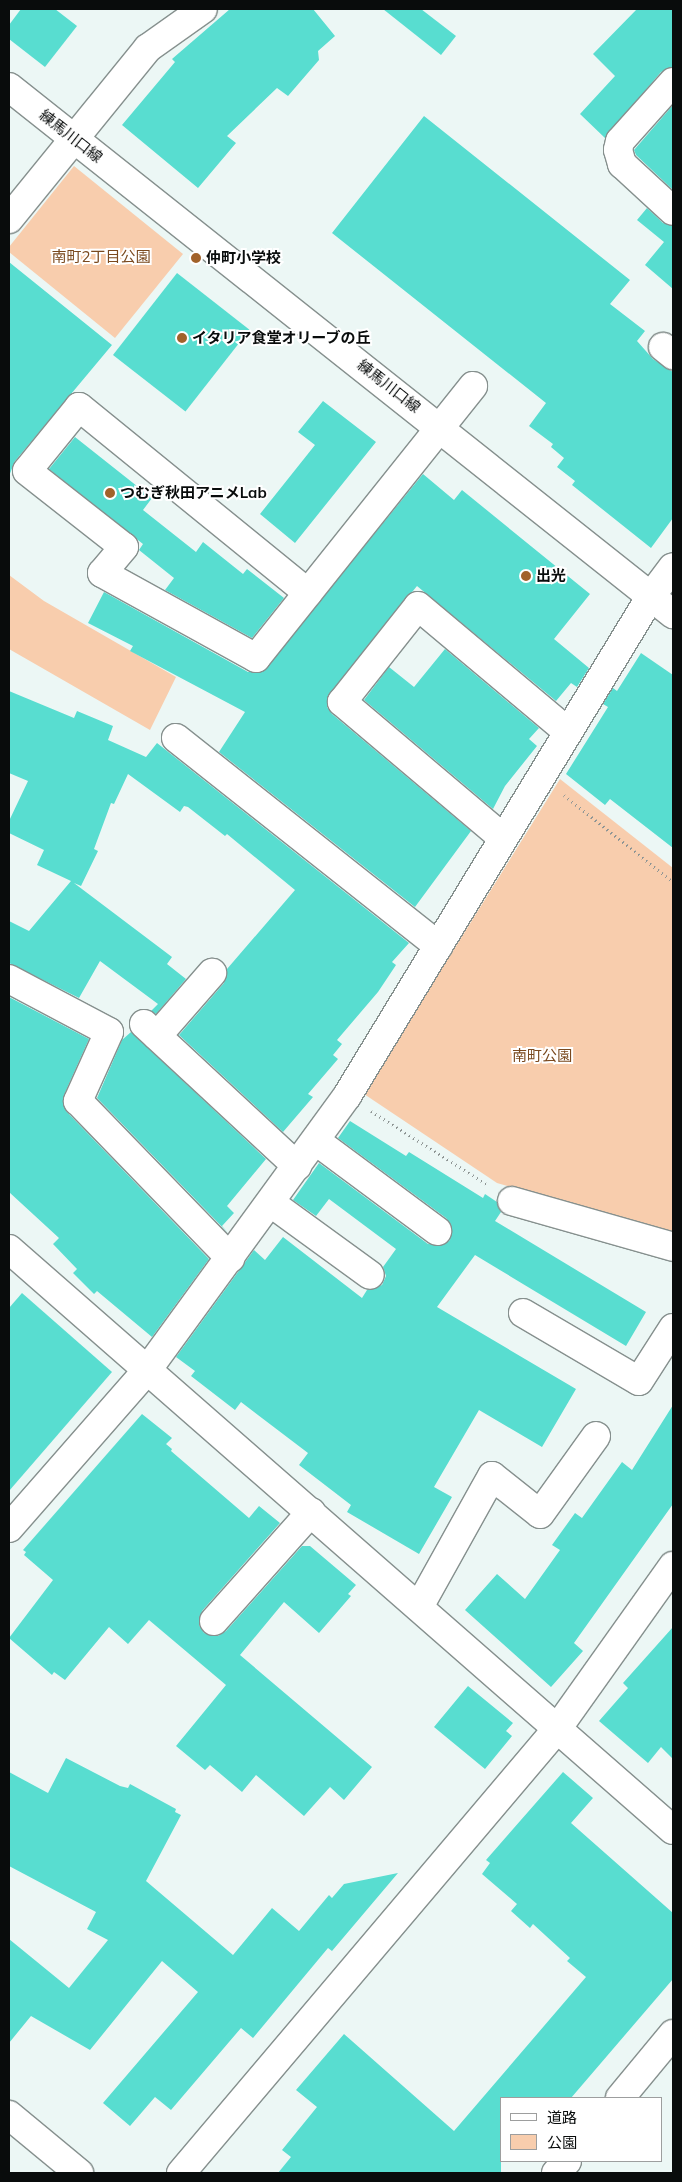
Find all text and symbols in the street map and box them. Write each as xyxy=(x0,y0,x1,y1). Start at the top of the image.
street label: 練馬川口線 xyxy=(36,106,106,166)
park label: 南町2丁目公園 xyxy=(52,248,150,266)
place label: 仲町小学校 xyxy=(206,249,281,267)
marker: 仲町小学校 xyxy=(190,252,202,264)
place label: イタリア食堂オリーブの丘 xyxy=(192,329,372,347)
marker: イタリア食堂オリーブの丘 xyxy=(176,332,188,344)
street label: 練馬川口線 xyxy=(354,356,424,416)
place label: つむぎ秋田アニメLab xyxy=(120,484,267,502)
marker: つむぎ秋田アニメLab xyxy=(104,487,116,499)
place label: 出光 xyxy=(536,567,566,585)
marker: 出光 xyxy=(520,570,532,582)
park label: 南町公園 xyxy=(512,1047,572,1065)
legend xyxy=(500,2097,662,2162)
text: 道路 xyxy=(547,2108,577,2127)
text: 公園 xyxy=(547,2133,577,2152)

